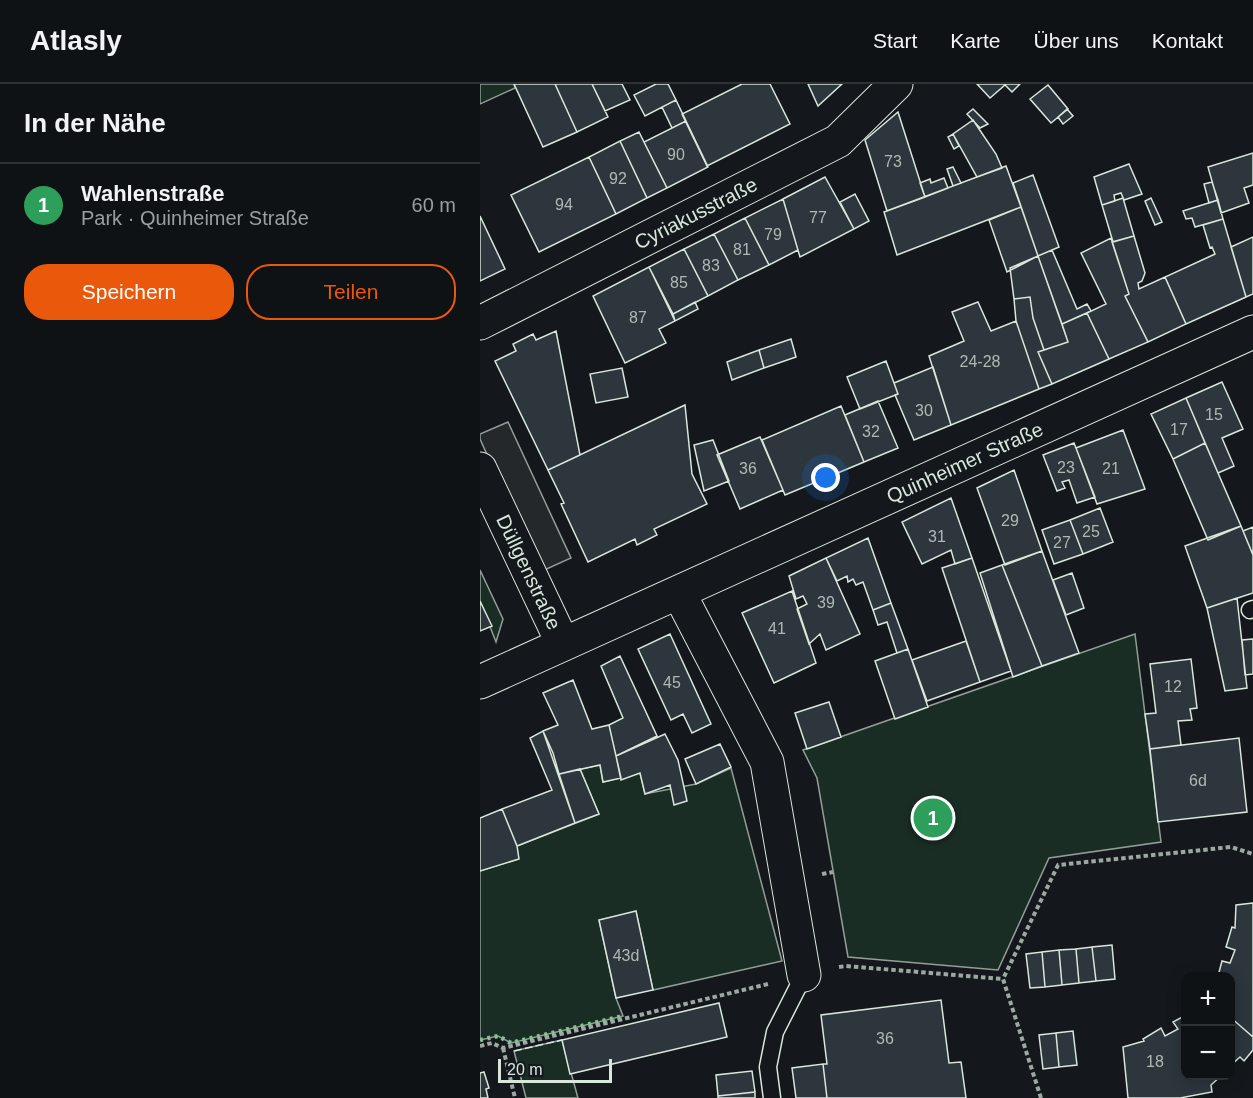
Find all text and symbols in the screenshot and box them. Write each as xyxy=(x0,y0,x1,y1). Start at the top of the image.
text: Atlasly xyxy=(30,25,122,56)
text: Start xyxy=(873,29,917,52)
text: Karte xyxy=(950,29,1001,52)
text: Über uns xyxy=(1034,29,1119,52)
text: Kontakt xyxy=(1152,29,1223,52)
text: In der Nähe xyxy=(24,108,166,138)
house number: 90 xyxy=(667,146,685,163)
house number: 73 xyxy=(884,153,902,170)
house number: 92 xyxy=(609,170,627,187)
street label: Cyriakusstraße xyxy=(631,173,761,254)
text: Wahlenstraße xyxy=(81,181,224,206)
text: 1 xyxy=(38,194,49,216)
text: 60 m xyxy=(412,194,456,216)
house number: 94 xyxy=(555,196,573,213)
text: Park · Quinheimer Straße xyxy=(81,207,309,229)
house number: 77 xyxy=(809,209,827,226)
house number: 79 xyxy=(764,226,782,243)
house number: 81 xyxy=(733,241,751,258)
house number: 83 xyxy=(702,257,720,274)
button: Speichern xyxy=(24,264,234,320)
button: Teilen xyxy=(246,264,456,320)
house number: 85 xyxy=(670,274,688,291)
house number: 87 xyxy=(629,309,647,326)
house number: 24-28 xyxy=(960,353,1001,370)
house number: 30 xyxy=(915,402,933,419)
house number: 15 xyxy=(1205,406,1223,423)
street label: Quinheimer Straße xyxy=(883,418,1046,507)
house number: 17 xyxy=(1170,421,1188,438)
house number: 32 xyxy=(862,423,880,440)
house number: 23 xyxy=(1057,459,1075,476)
house number: 36 xyxy=(739,460,757,477)
house number: 21 xyxy=(1102,460,1120,477)
your location xyxy=(811,463,840,492)
street label: Düllgenstraße xyxy=(492,511,565,633)
house number: 29 xyxy=(1001,512,1019,529)
house number: 25 xyxy=(1082,523,1100,540)
house number: 31 xyxy=(928,528,946,545)
house number: 27 xyxy=(1053,534,1071,551)
house number: 39 xyxy=(817,594,835,611)
house number: 41 xyxy=(768,620,786,637)
house number: 45 xyxy=(663,674,681,691)
house number: 12 xyxy=(1164,678,1182,695)
house number: 6d xyxy=(1189,772,1207,789)
pin: 1 xyxy=(914,796,952,840)
house number: 43d xyxy=(613,947,639,964)
map controls xyxy=(1181,972,1235,1080)
button: + xyxy=(1181,972,1235,1026)
button: − xyxy=(1181,1026,1235,1080)
house number: 36 xyxy=(876,1030,894,1047)
house number: 18 xyxy=(1146,1053,1164,1070)
scale bar xyxy=(498,1056,612,1084)
text: 20 m xyxy=(507,1061,543,1078)

